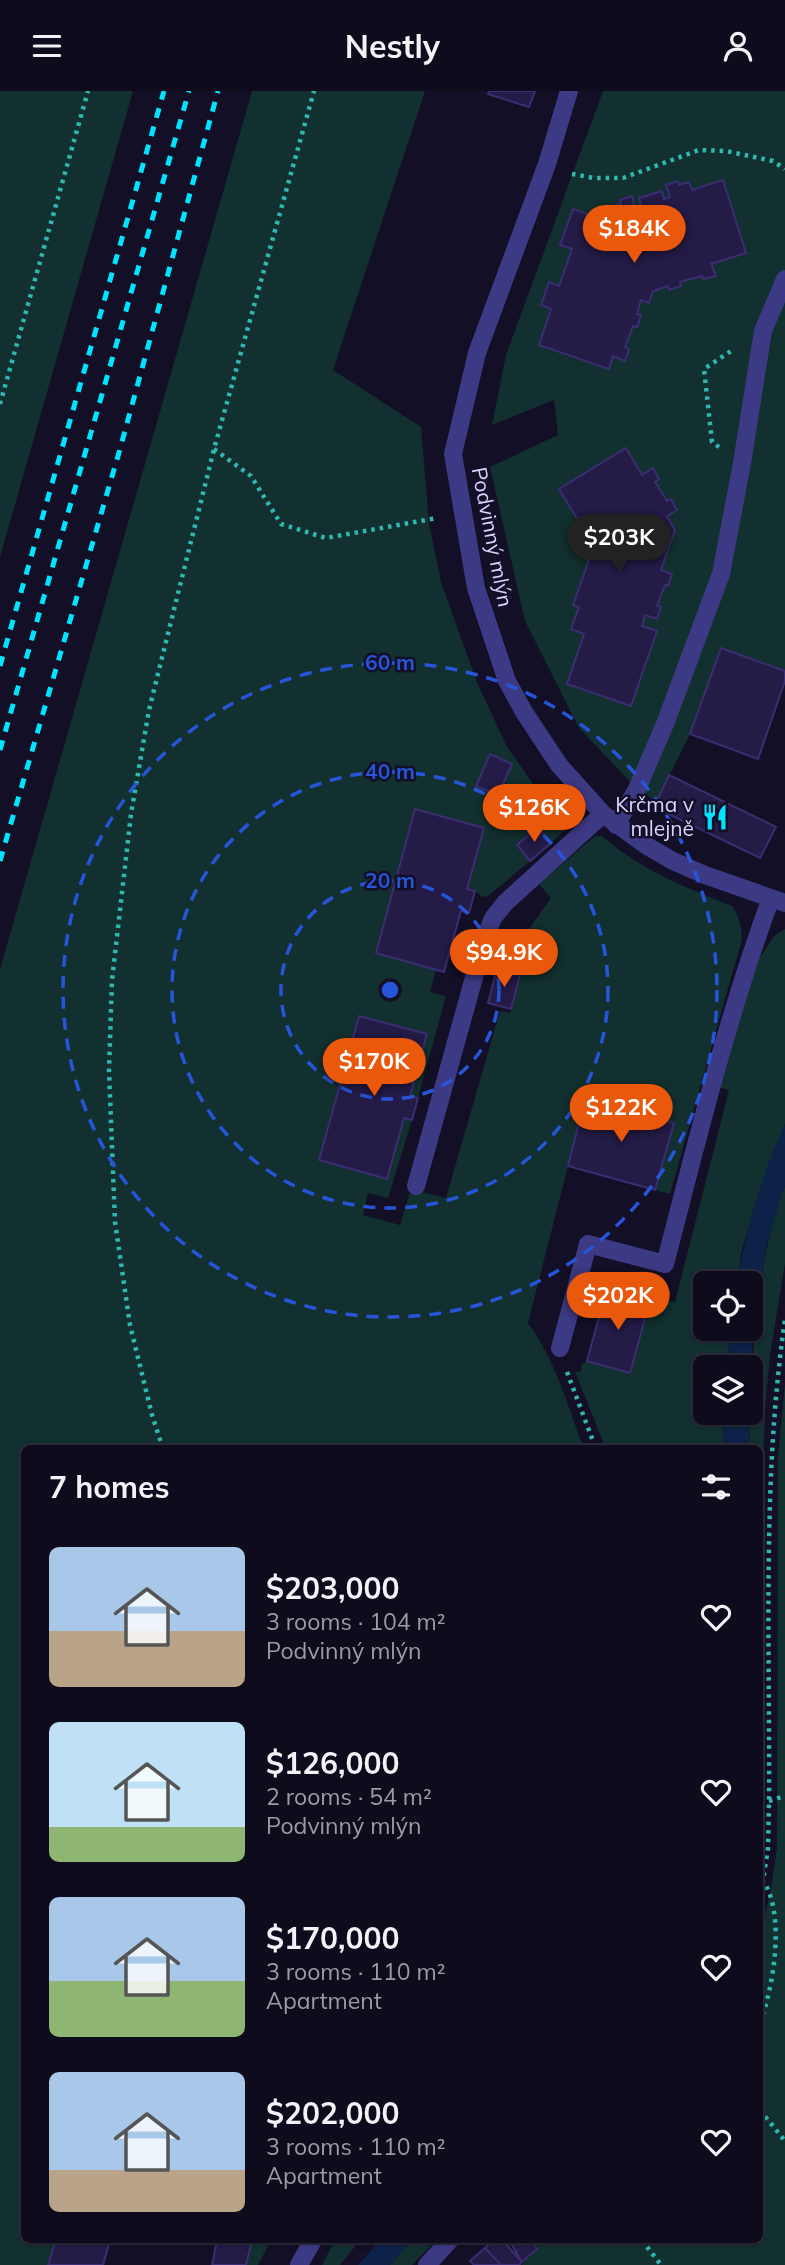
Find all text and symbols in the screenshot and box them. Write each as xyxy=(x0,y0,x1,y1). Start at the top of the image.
text: Nestly xyxy=(345,26,440,66)
icon: menu xyxy=(28,27,66,65)
icon: person xyxy=(719,27,757,65)
pin: $184K xyxy=(585,205,683,265)
text: $184K xyxy=(599,213,669,242)
street label: Podvinný mlýn xyxy=(467,465,519,609)
pin: $203K xyxy=(570,515,668,574)
text: $203K xyxy=(584,522,654,551)
text: 60 m xyxy=(365,649,415,675)
text: 40 m xyxy=(365,758,415,784)
pin: $126K xyxy=(485,785,583,844)
place label: Krčma v mlejně xyxy=(615,791,694,841)
text: $126K xyxy=(499,792,569,821)
restaurant icon: Krčma v mlejně xyxy=(700,802,730,832)
text: 20 m xyxy=(365,867,415,893)
pin: $94.9K xyxy=(447,929,561,989)
text: $94.9K xyxy=(466,937,542,966)
centre of rings xyxy=(378,978,402,1002)
pin: $170K xyxy=(325,1039,423,1098)
text: $170K xyxy=(339,1046,409,1075)
pin: $122K xyxy=(572,1084,670,1144)
text: $122K xyxy=(586,1092,656,1121)
map controls xyxy=(693,1271,763,1425)
button: locate xyxy=(693,1271,763,1341)
pin: $202K xyxy=(569,1273,667,1332)
text: $202K xyxy=(583,1280,653,1309)
button: layers xyxy=(693,1355,763,1425)
text: 7 homes xyxy=(49,1468,170,1506)
icon: filters xyxy=(697,1468,735,1506)
text: $203,000 xyxy=(266,1569,399,1607)
icon: home xyxy=(105,1575,189,1659)
icon: heart xyxy=(697,1598,735,1636)
text: 3 rooms · 104 m² xyxy=(266,1607,446,1636)
text: Podvinný mlýn xyxy=(266,1636,422,1665)
text: $126,000 xyxy=(266,1744,399,1782)
icon: home xyxy=(105,1750,189,1834)
icon: heart xyxy=(697,1773,735,1811)
text: 2 rooms · 54 m² xyxy=(266,1782,432,1811)
text: Podvinný mlýn xyxy=(266,1811,422,1840)
text: $170,000 xyxy=(266,1919,399,1957)
icon: home xyxy=(105,1925,189,2009)
icon: heart xyxy=(697,1948,735,1986)
text: 3 rooms · 110 m² xyxy=(266,1957,446,1986)
text: Apartment xyxy=(266,1986,382,2015)
text: $202,000 xyxy=(266,2094,399,2132)
icon: home xyxy=(105,2100,189,2184)
icon: heart xyxy=(697,2123,735,2161)
text: 3 rooms · 110 m² xyxy=(266,2132,446,2161)
text: Apartment xyxy=(266,2161,382,2190)

